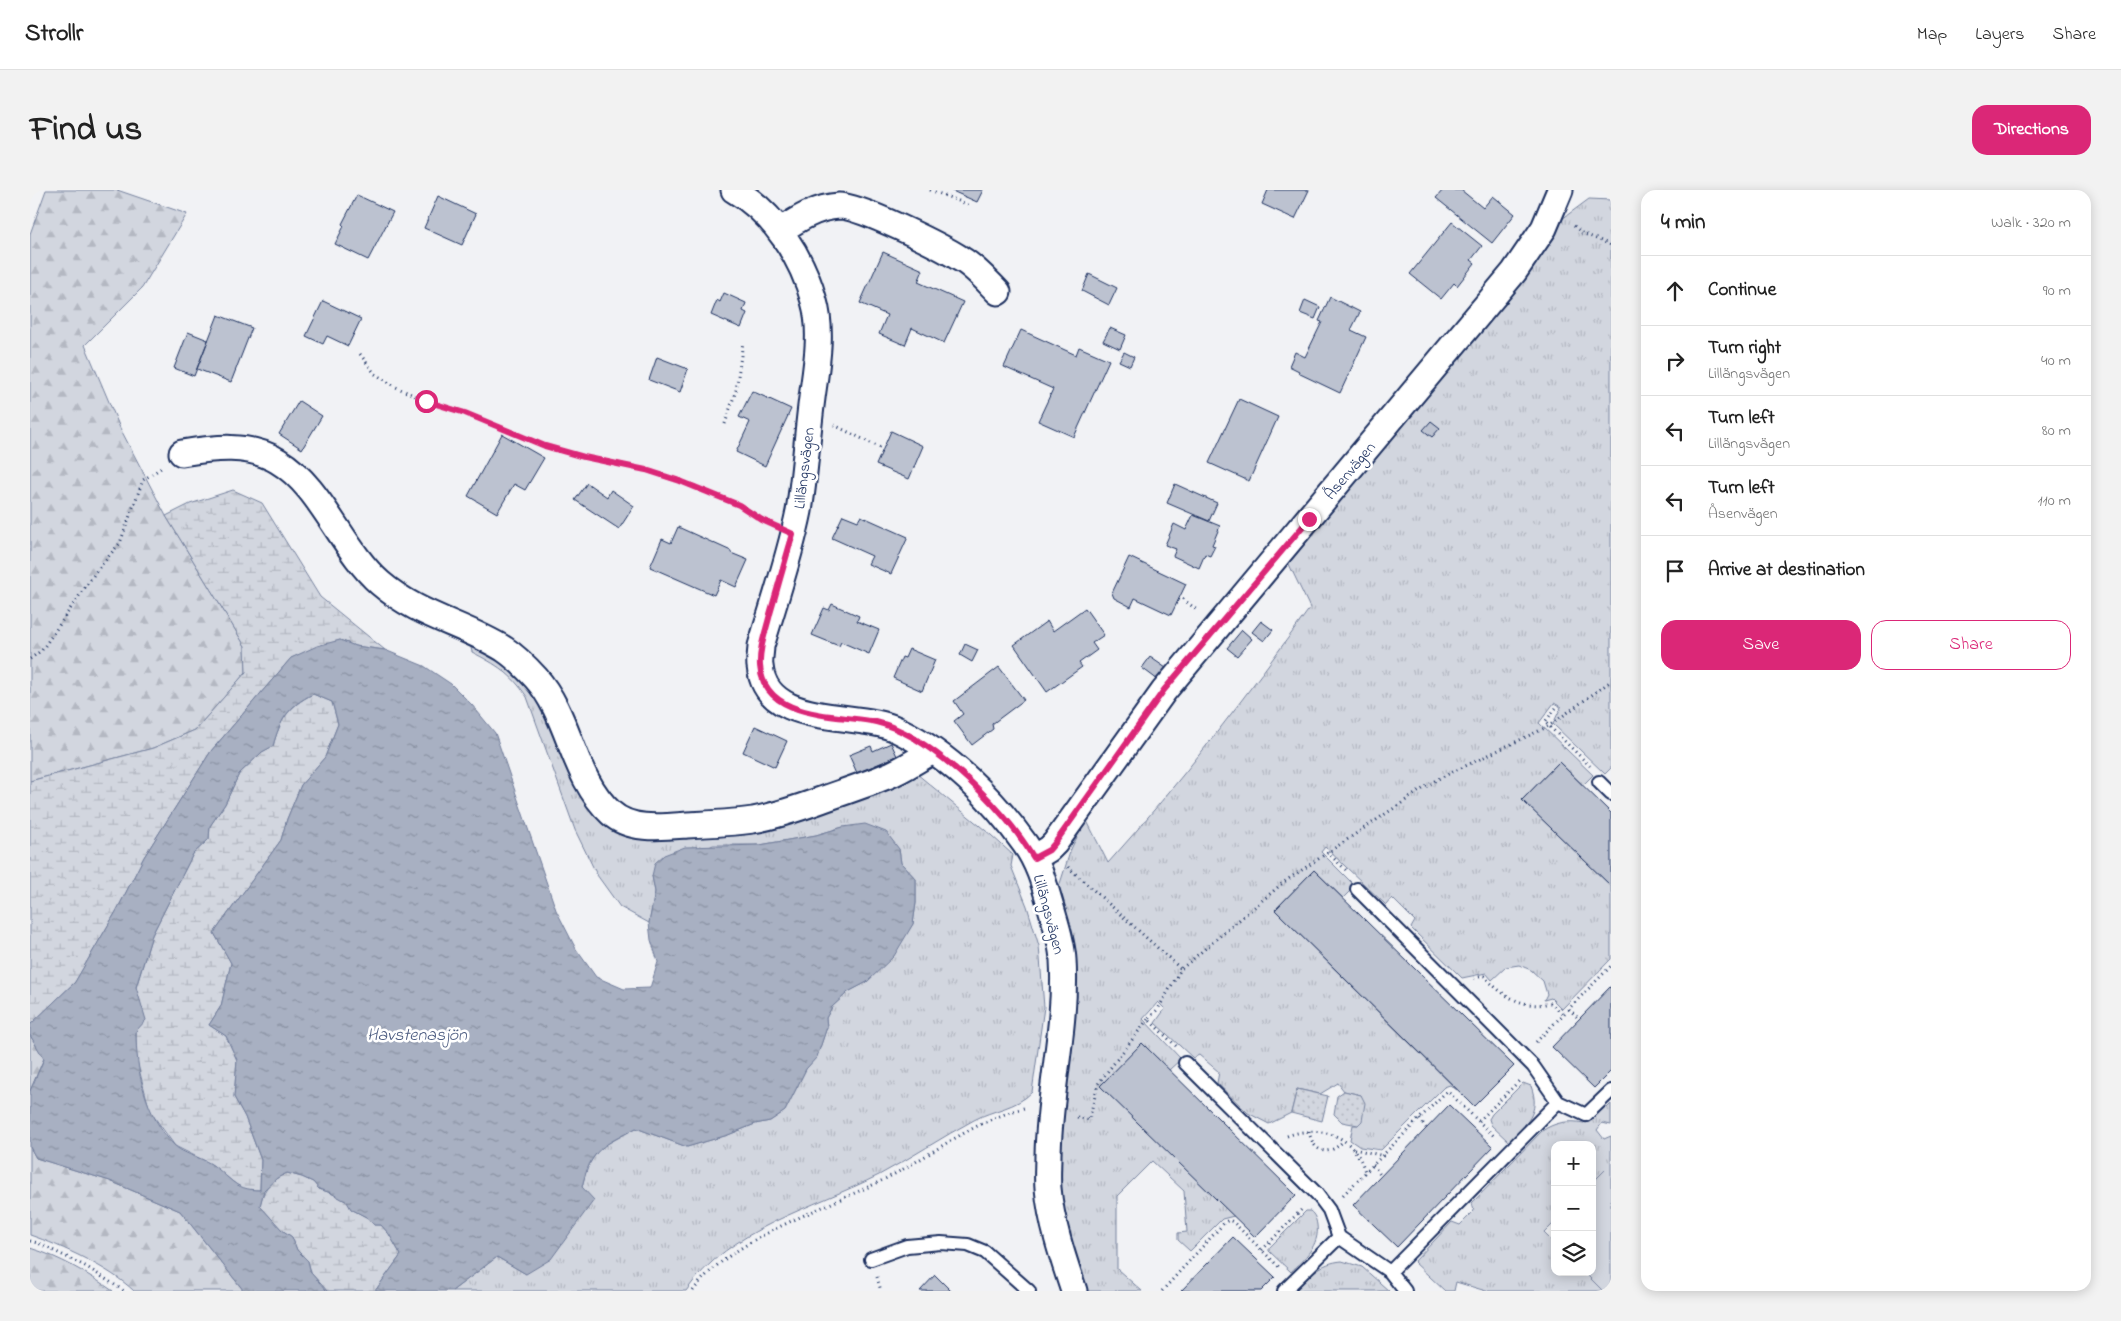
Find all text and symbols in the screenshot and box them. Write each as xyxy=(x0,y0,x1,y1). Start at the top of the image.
text: Strollr xyxy=(25,17,83,52)
text: Map xyxy=(1917,22,1947,48)
text: Layers xyxy=(1975,22,2025,48)
text: Share xyxy=(2053,22,2096,48)
text: Find us xyxy=(30,105,142,156)
button: Directions xyxy=(1972,105,2091,155)
text: 4 min xyxy=(1661,208,1705,238)
text: Walk · 320 m xyxy=(1991,211,2071,235)
icon: ahead xyxy=(1661,277,1689,305)
text: Continue xyxy=(1708,277,1776,304)
text: 90 m xyxy=(2043,279,2071,303)
text: Turn right xyxy=(1708,335,1781,362)
icon: right xyxy=(1661,347,1689,375)
text: 40 m xyxy=(2041,349,2071,373)
text: Lillängsvägen xyxy=(1708,362,1790,386)
route start xyxy=(415,390,438,413)
text: Turn left xyxy=(1708,405,1775,432)
icon: left xyxy=(1661,417,1689,445)
text: 80 m xyxy=(2042,419,2071,443)
street label: Lillängsvägen xyxy=(788,426,822,510)
text: Lillängsvägen xyxy=(1708,432,1790,456)
street label: Åsenvägen xyxy=(1319,437,1382,506)
text: Turn left xyxy=(1708,475,1775,502)
icon: left xyxy=(1661,487,1689,515)
text: 110 m xyxy=(2037,489,2071,513)
text: Åsenvägen xyxy=(1708,502,1778,526)
route end xyxy=(1298,508,1321,531)
icon: arrive xyxy=(1661,557,1689,585)
text: Arrive at destination xyxy=(1708,557,1865,584)
button: Save xyxy=(1661,620,1861,670)
button: Share xyxy=(1871,620,2071,670)
street label: Lillängsvägen xyxy=(1026,872,1070,957)
water label: Havstenasjön xyxy=(367,1023,468,1049)
map controls xyxy=(1551,1141,1596,1276)
button: + xyxy=(1551,1141,1596,1186)
button: − xyxy=(1551,1186,1596,1231)
button: layers xyxy=(1551,1231,1596,1276)

